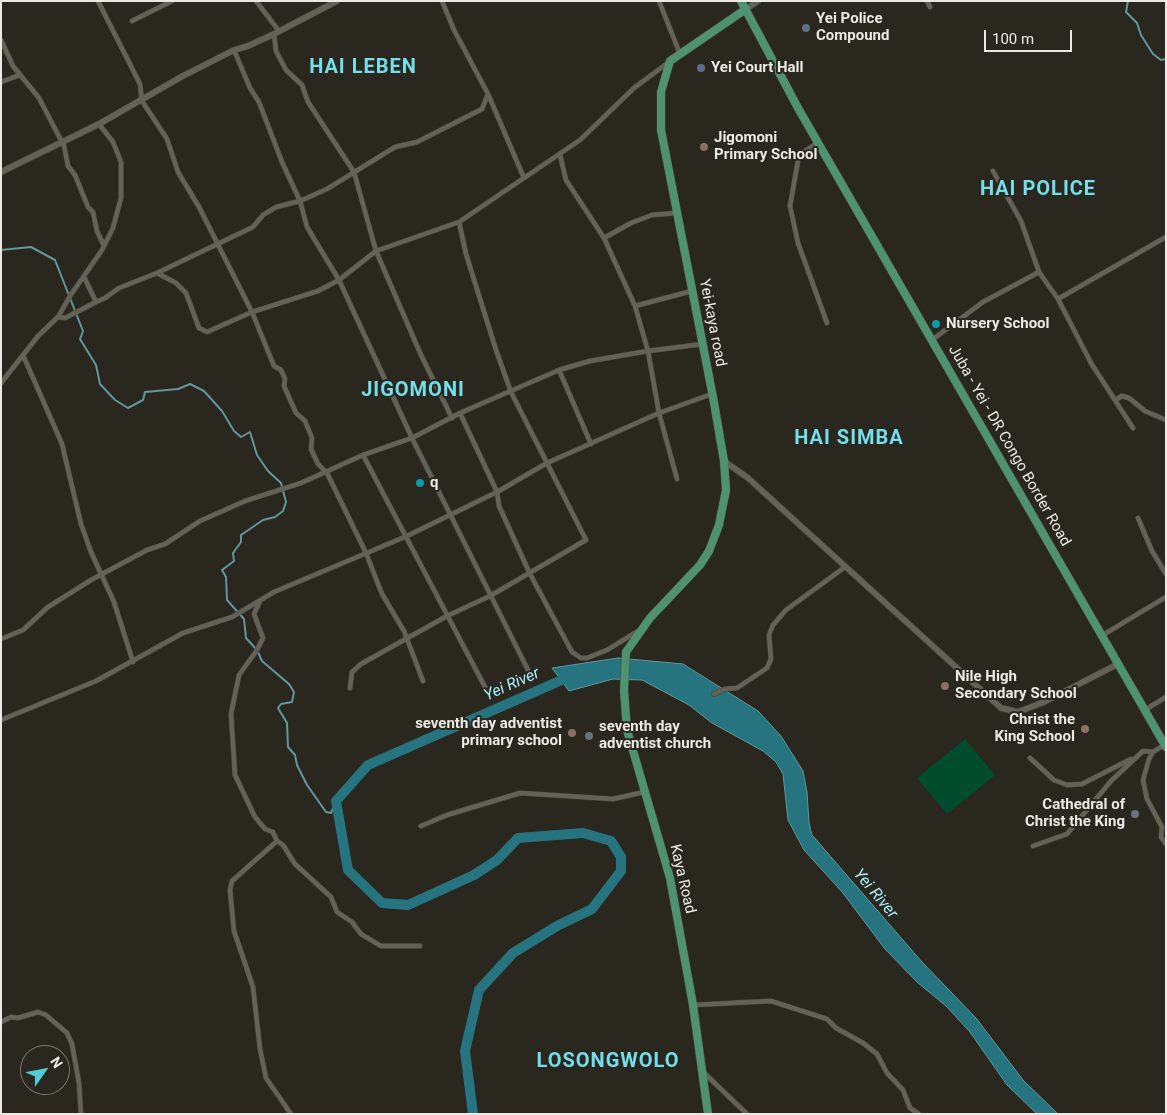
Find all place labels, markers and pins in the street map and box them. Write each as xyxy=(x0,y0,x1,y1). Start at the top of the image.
place label: Yei Police Compound xyxy=(816,10,889,45)
marker: Yei Police Compound xyxy=(800,22,812,34)
place label: Yei Court Hall xyxy=(711,59,804,77)
marker: Yei Court Hall xyxy=(695,62,707,74)
place label: Jigomoni Primary School xyxy=(714,129,817,164)
marker: Jigomoni Primary School xyxy=(698,141,710,153)
place label: Nursery School xyxy=(946,315,1050,333)
marker: Nursery School xyxy=(930,318,942,330)
place label: q xyxy=(430,474,438,492)
marker: q xyxy=(414,477,426,489)
place label: Nile High Secondary School xyxy=(955,668,1077,703)
marker: Nile High Secondary School xyxy=(939,680,951,692)
place label: Christ the King School xyxy=(994,711,1075,746)
place label: seventh day adventist primary school xyxy=(415,715,562,750)
place label: seventh day adventist church xyxy=(599,718,711,753)
marker: Christ the King School xyxy=(1079,723,1091,735)
marker: seventh day adventist primary school xyxy=(566,727,578,739)
marker: seventh day adventist church xyxy=(583,730,595,742)
place label: Cathedral of Christ the King xyxy=(1025,796,1125,831)
marker: Cathedral of Christ the King xyxy=(1129,808,1141,820)

